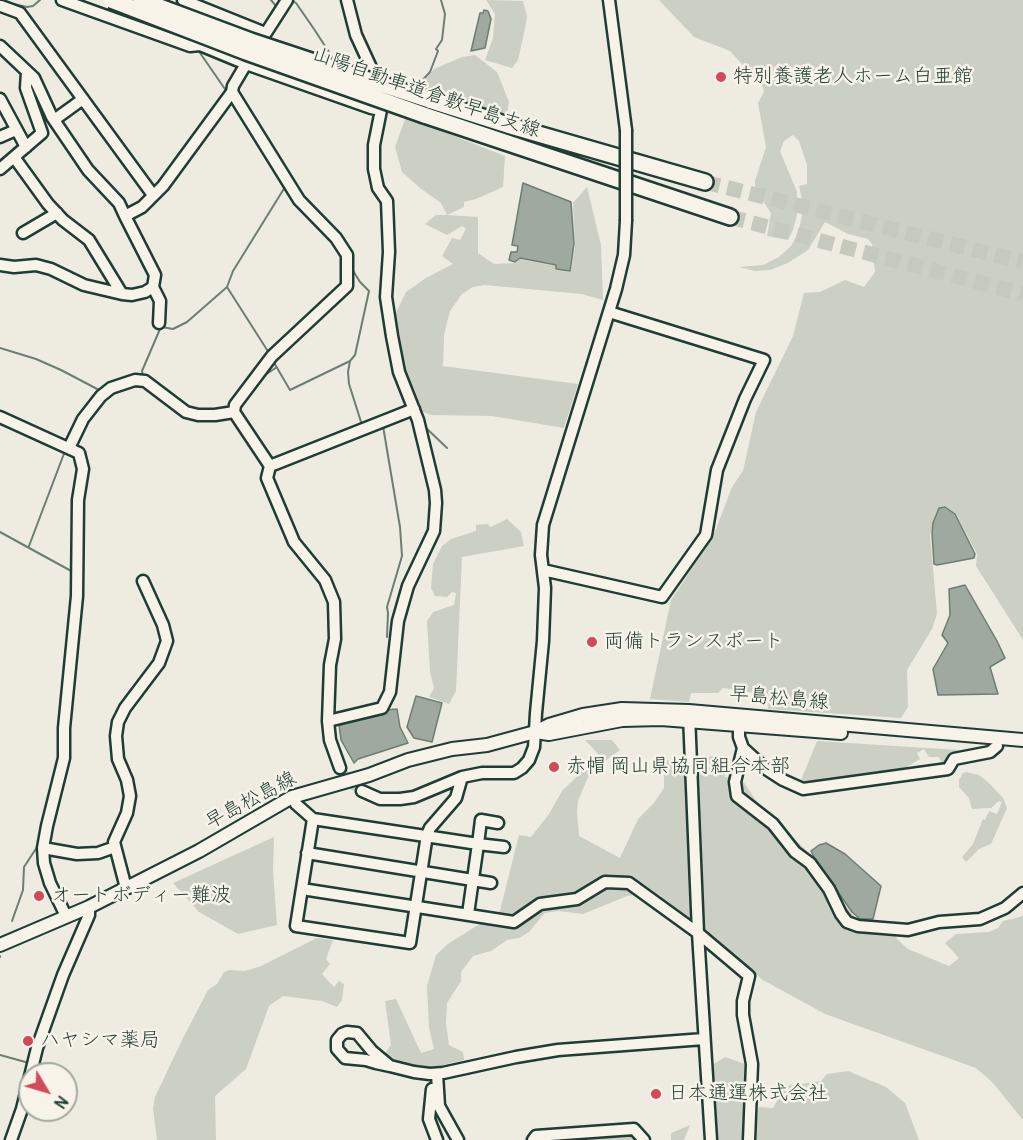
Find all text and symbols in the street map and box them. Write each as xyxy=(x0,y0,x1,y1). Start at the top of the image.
street label: 山陽自動車道倉敷早島支線 xyxy=(309,43,543,143)
place label: 特別養護老人ホーム白亜館 xyxy=(733,65,973,89)
marker: 特別養護老人ホーム白亜館 xyxy=(714,70,728,84)
place label: 両備トランスポート xyxy=(604,630,784,654)
marker: 両備トランスポート xyxy=(585,635,599,649)
street label: 早島松島線 xyxy=(728,683,830,715)
place label: 赤帽 岡山県協同組合本部 xyxy=(566,755,790,779)
marker: 赤帽 岡山県協同組合本部 xyxy=(547,760,561,774)
street label: 早島松島線 xyxy=(201,767,301,835)
place label: オートボディー難波 xyxy=(51,884,231,908)
marker: オートボディー難波 xyxy=(32,889,46,903)
place label: ハヤシマ薬局 xyxy=(40,1029,160,1053)
marker: ハヤシマ薬局 xyxy=(21,1034,35,1048)
north arrow xyxy=(18,1062,78,1122)
place label: 日本通運株式会社 xyxy=(668,1082,828,1106)
marker: 日本通運株式会社 xyxy=(649,1087,663,1101)
text: N xyxy=(49,1091,72,1112)

